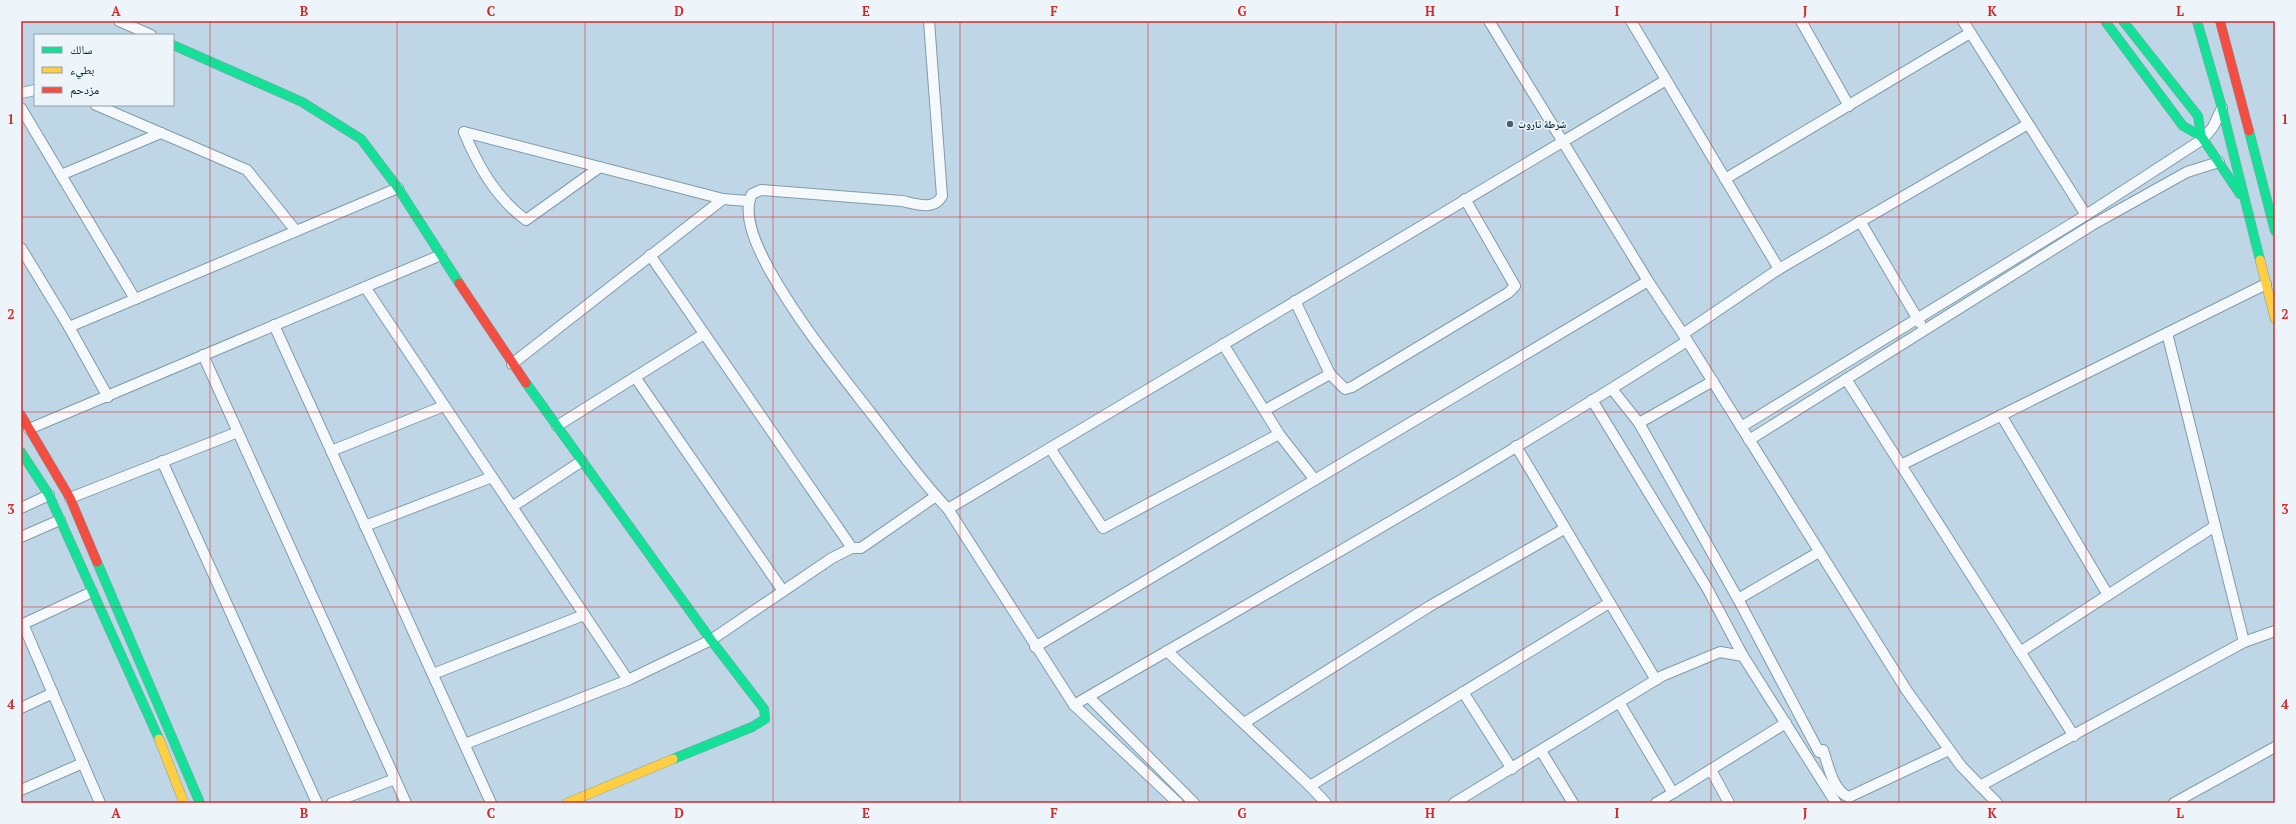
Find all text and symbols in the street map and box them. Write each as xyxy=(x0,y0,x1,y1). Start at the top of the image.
text: A xyxy=(111,2,121,20)
text: B xyxy=(300,2,308,20)
text: C xyxy=(487,2,495,20)
text: D xyxy=(674,2,684,20)
text: E xyxy=(862,2,870,20)
text: F xyxy=(1050,2,1058,20)
text: G xyxy=(1237,2,1247,20)
text: H xyxy=(1425,2,1435,20)
text: I xyxy=(1615,2,1620,20)
text: J xyxy=(1803,2,1808,20)
text: K xyxy=(1987,2,1997,20)
text: L xyxy=(2176,2,2184,20)
legend xyxy=(34,34,174,106)
text: سالك xyxy=(70,42,92,57)
text: بطيء xyxy=(70,62,94,80)
text: مزدحم xyxy=(70,82,99,98)
text: 1 xyxy=(7,110,15,128)
text: 1 xyxy=(2281,110,2289,128)
place label: شرطة تاروت xyxy=(1518,118,1566,131)
marker: شرطة تاروت xyxy=(1505,119,1515,129)
text: 2 xyxy=(7,305,15,323)
text: 2 xyxy=(2281,305,2289,323)
text: 3 xyxy=(7,500,15,518)
text: 3 xyxy=(2281,500,2289,518)
text: 4 xyxy=(7,695,15,713)
text: 4 xyxy=(2281,695,2289,713)
text: A xyxy=(111,804,121,822)
text: B xyxy=(300,804,308,822)
text: C xyxy=(487,804,495,822)
text: D xyxy=(674,804,684,822)
text: E xyxy=(862,804,870,822)
text: F xyxy=(1050,804,1058,822)
text: G xyxy=(1237,804,1247,822)
text: H xyxy=(1425,804,1435,822)
text: I xyxy=(1615,804,1620,822)
text: J xyxy=(1803,804,1808,822)
text: K xyxy=(1987,804,1997,822)
text: L xyxy=(2176,804,2184,822)

